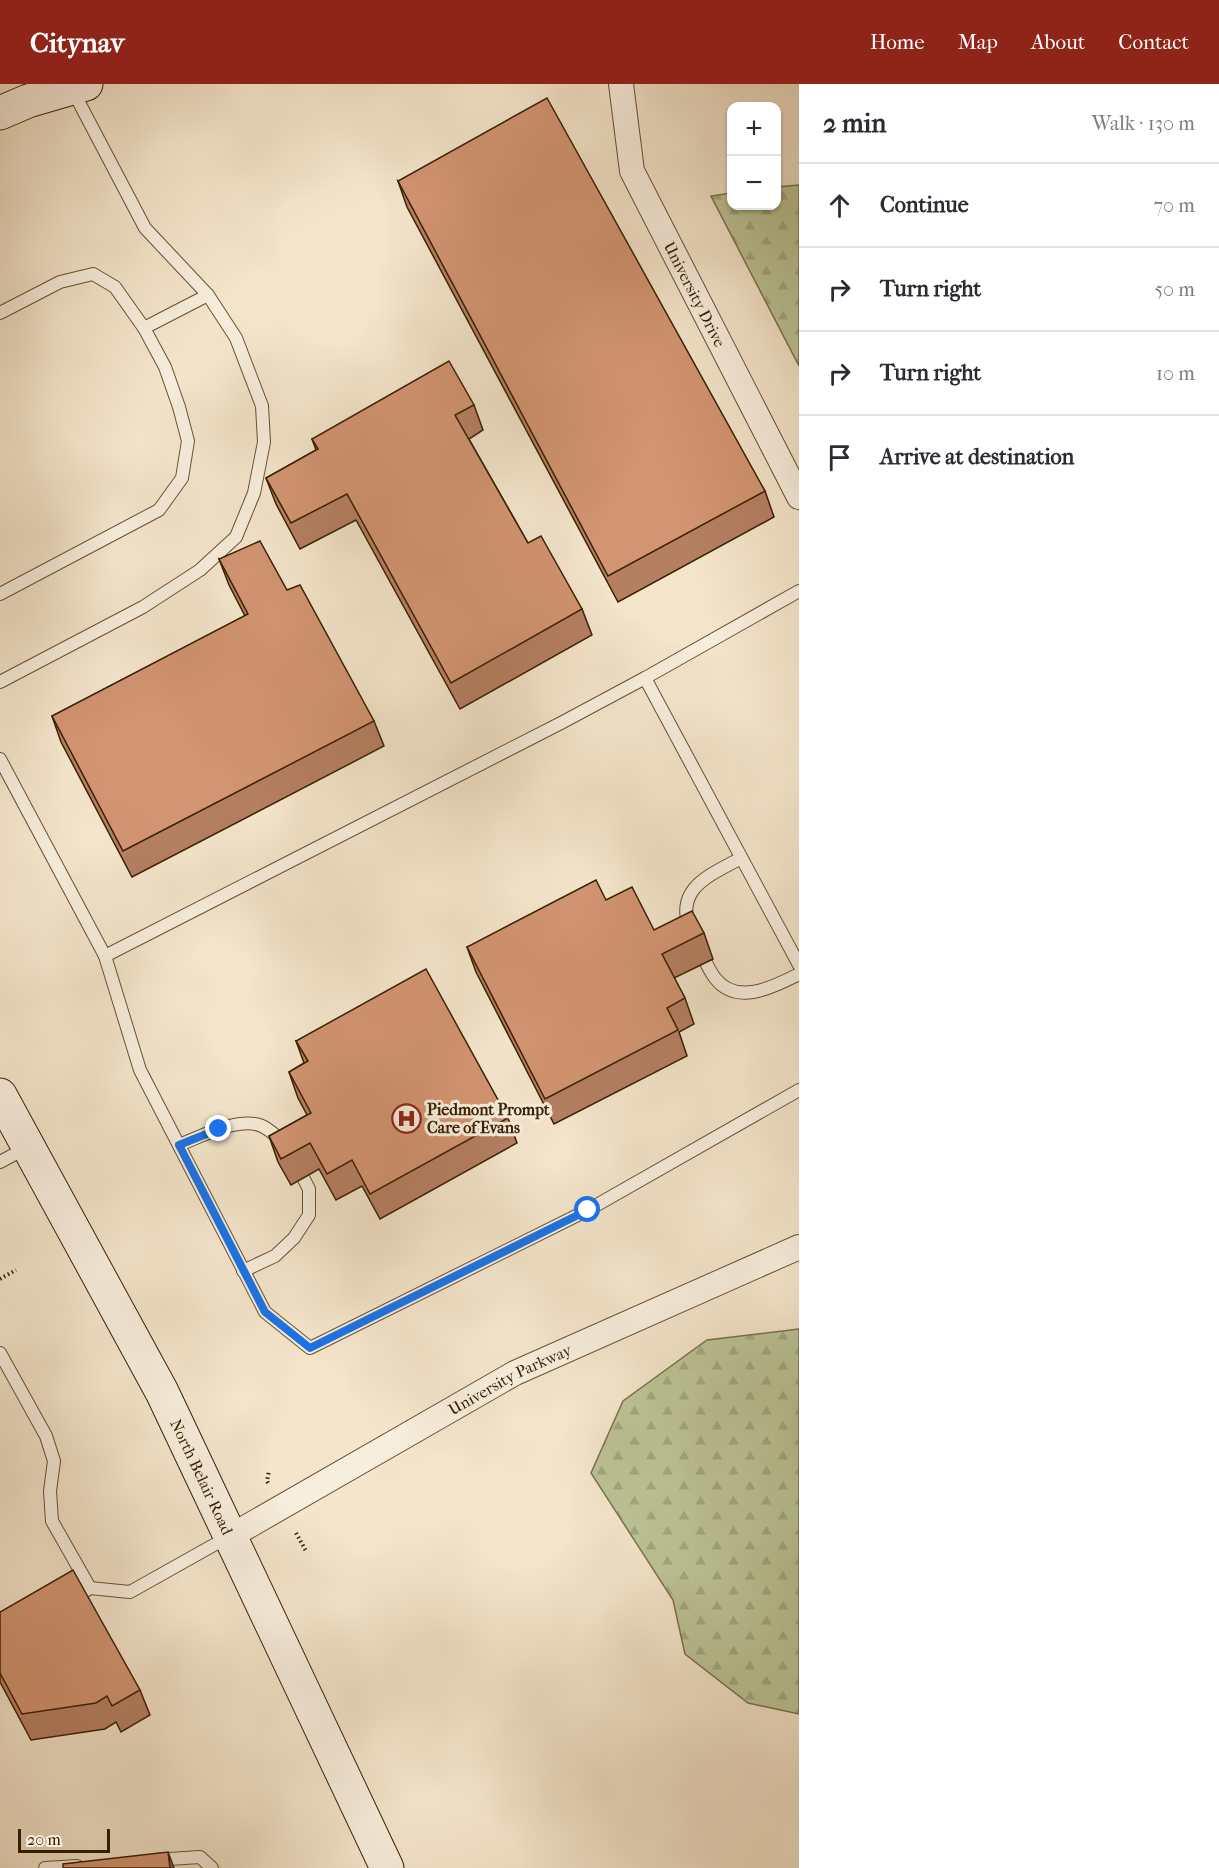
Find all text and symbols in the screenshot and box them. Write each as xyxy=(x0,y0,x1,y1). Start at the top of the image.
text: Citynav xyxy=(30,26,124,59)
text: Home xyxy=(870,30,925,54)
text: Map xyxy=(958,30,998,54)
text: About xyxy=(1031,30,1085,54)
text: Contact xyxy=(1118,30,1189,54)
map controls xyxy=(727,102,781,210)
button: + xyxy=(727,102,781,156)
text: 2 min xyxy=(823,108,886,139)
text: Walk · 130 m xyxy=(1092,112,1195,135)
button: − xyxy=(727,156,781,210)
icon: ahead xyxy=(823,189,856,222)
text: Continue xyxy=(880,192,969,218)
text: 70 m xyxy=(1153,194,1195,217)
street label: University Drive xyxy=(660,238,730,350)
icon: right xyxy=(823,273,856,306)
text: Turn right xyxy=(880,276,981,302)
text: 50 m xyxy=(1154,278,1195,301)
icon: right xyxy=(823,357,856,390)
text: Turn right xyxy=(880,360,981,386)
text: 10 m xyxy=(1156,362,1195,385)
icon: arrive xyxy=(823,441,856,474)
text: Arrive at destination xyxy=(880,444,1074,470)
place label: Piedmont Prompt Care of Evans xyxy=(427,1100,550,1137)
hospital icon: Piedmont Prompt Care of Evans xyxy=(390,1102,422,1134)
route end xyxy=(205,1115,231,1141)
route start xyxy=(574,1196,600,1222)
street label: University Parkway xyxy=(445,1340,575,1419)
street label: North Belair Road xyxy=(167,1416,238,1538)
scale bar xyxy=(18,1826,110,1854)
text: 20 m xyxy=(27,1830,61,1849)

